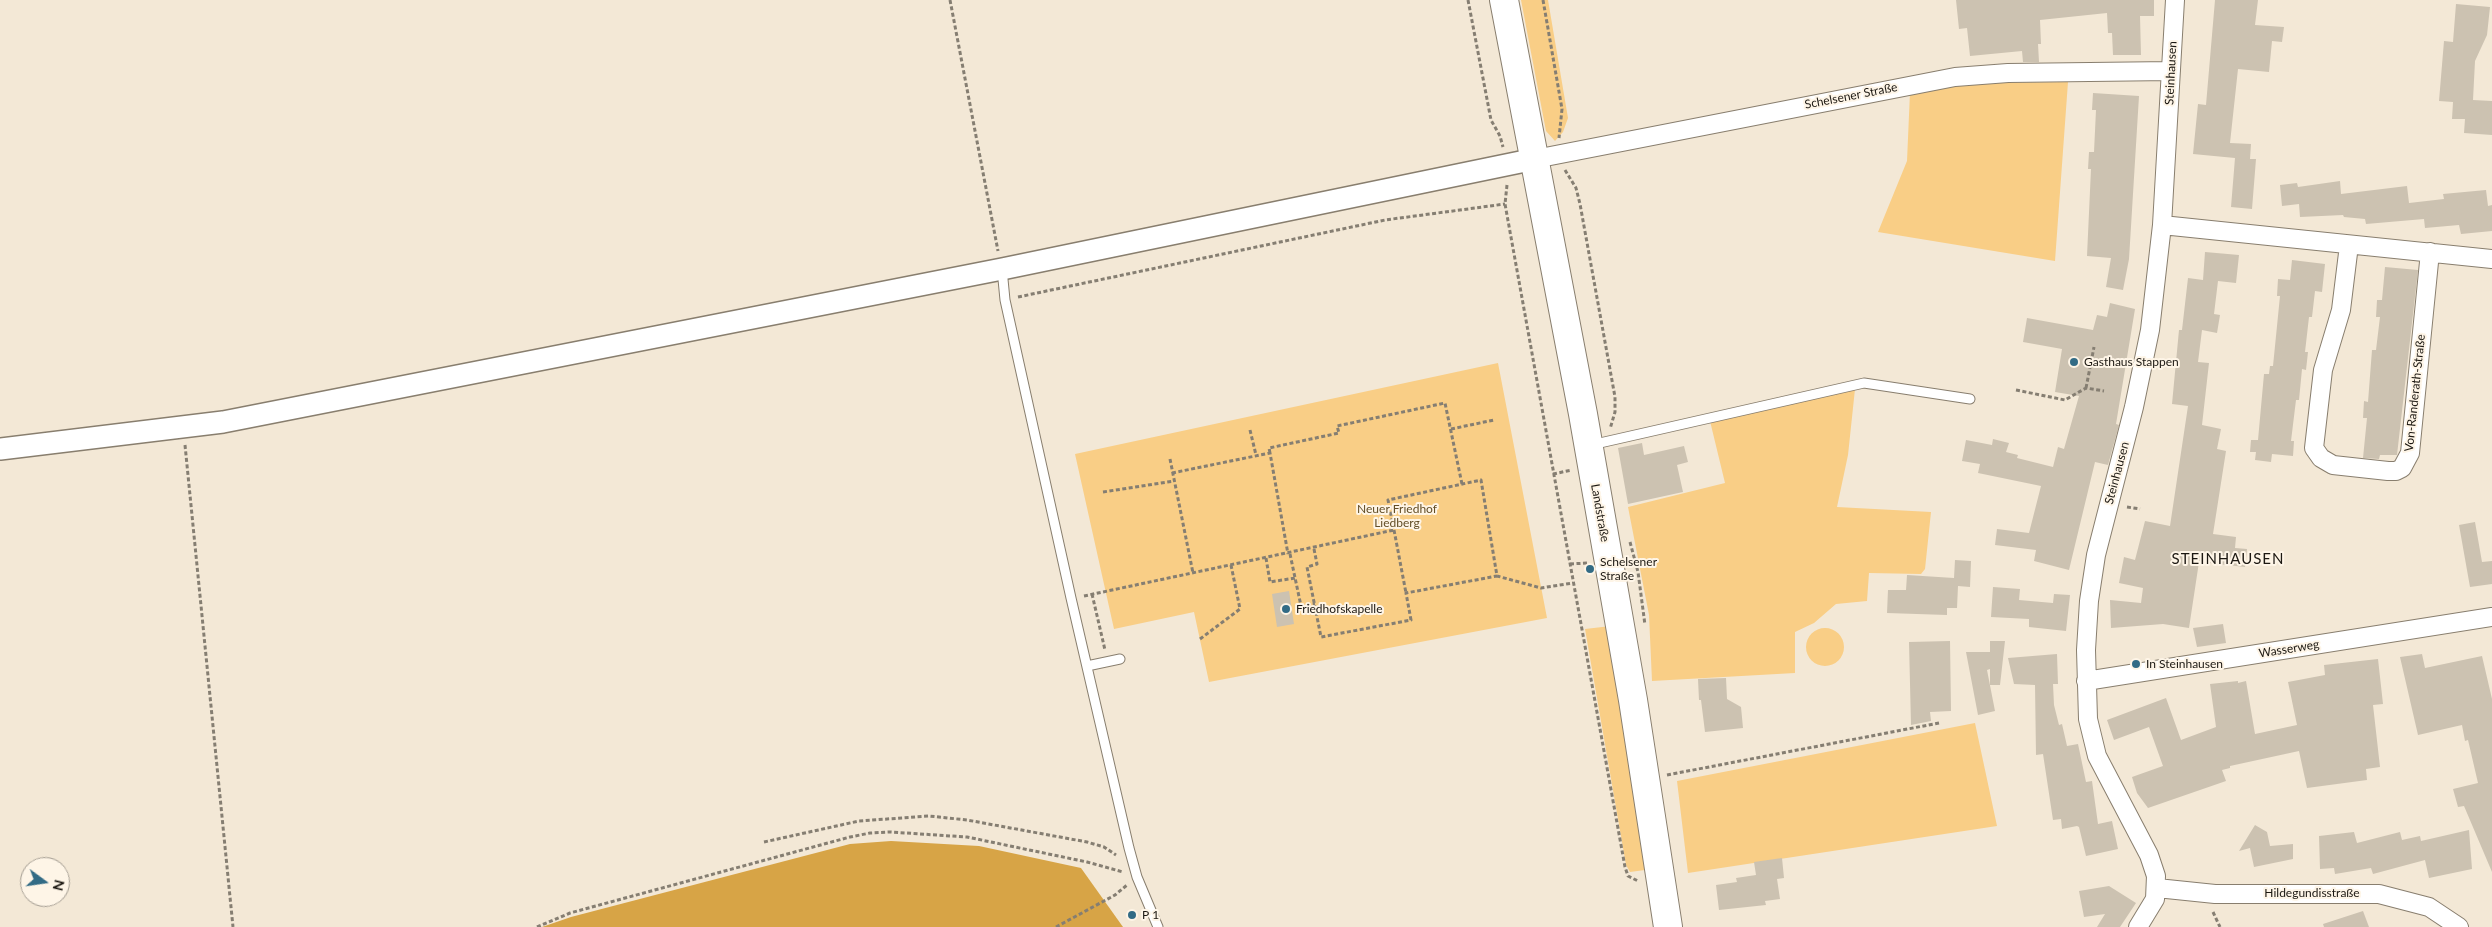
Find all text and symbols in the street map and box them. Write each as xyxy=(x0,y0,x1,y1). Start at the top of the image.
street label: Steinhausen xyxy=(2162,41,2180,105)
street label: Schelsener Straße xyxy=(1803,80,1899,112)
street label: Von-Randerath-Straße xyxy=(2402,334,2428,452)
place label: Gasthaus Stappen xyxy=(2084,355,2179,369)
marker: Gasthaus Stappen xyxy=(2068,356,2080,368)
street label: Steinhausen xyxy=(2102,440,2132,506)
street label: Landstraße xyxy=(1588,483,1612,543)
park label: Neuer Friedhof Liedberg xyxy=(1357,502,1437,530)
district label: STEINHAUSEN xyxy=(2170,550,2286,568)
place label: Schelsener Straße xyxy=(1600,555,1657,583)
marker: Schelsener Straße xyxy=(1584,563,1596,575)
place label: Friedhofskapelle xyxy=(1296,602,1382,616)
marker: Friedhofskapelle xyxy=(1280,603,1292,615)
street label: Wasserweg xyxy=(2258,637,2320,661)
place label: In Steinhausen xyxy=(2146,657,2223,671)
marker: In Steinhausen xyxy=(2130,658,2142,670)
north arrow xyxy=(20,857,70,907)
text: N xyxy=(50,878,69,893)
street label: Hildegundisstraße xyxy=(2264,886,2360,900)
place label: P 1 xyxy=(1142,908,1159,922)
marker: P 1 xyxy=(1126,909,1138,921)

